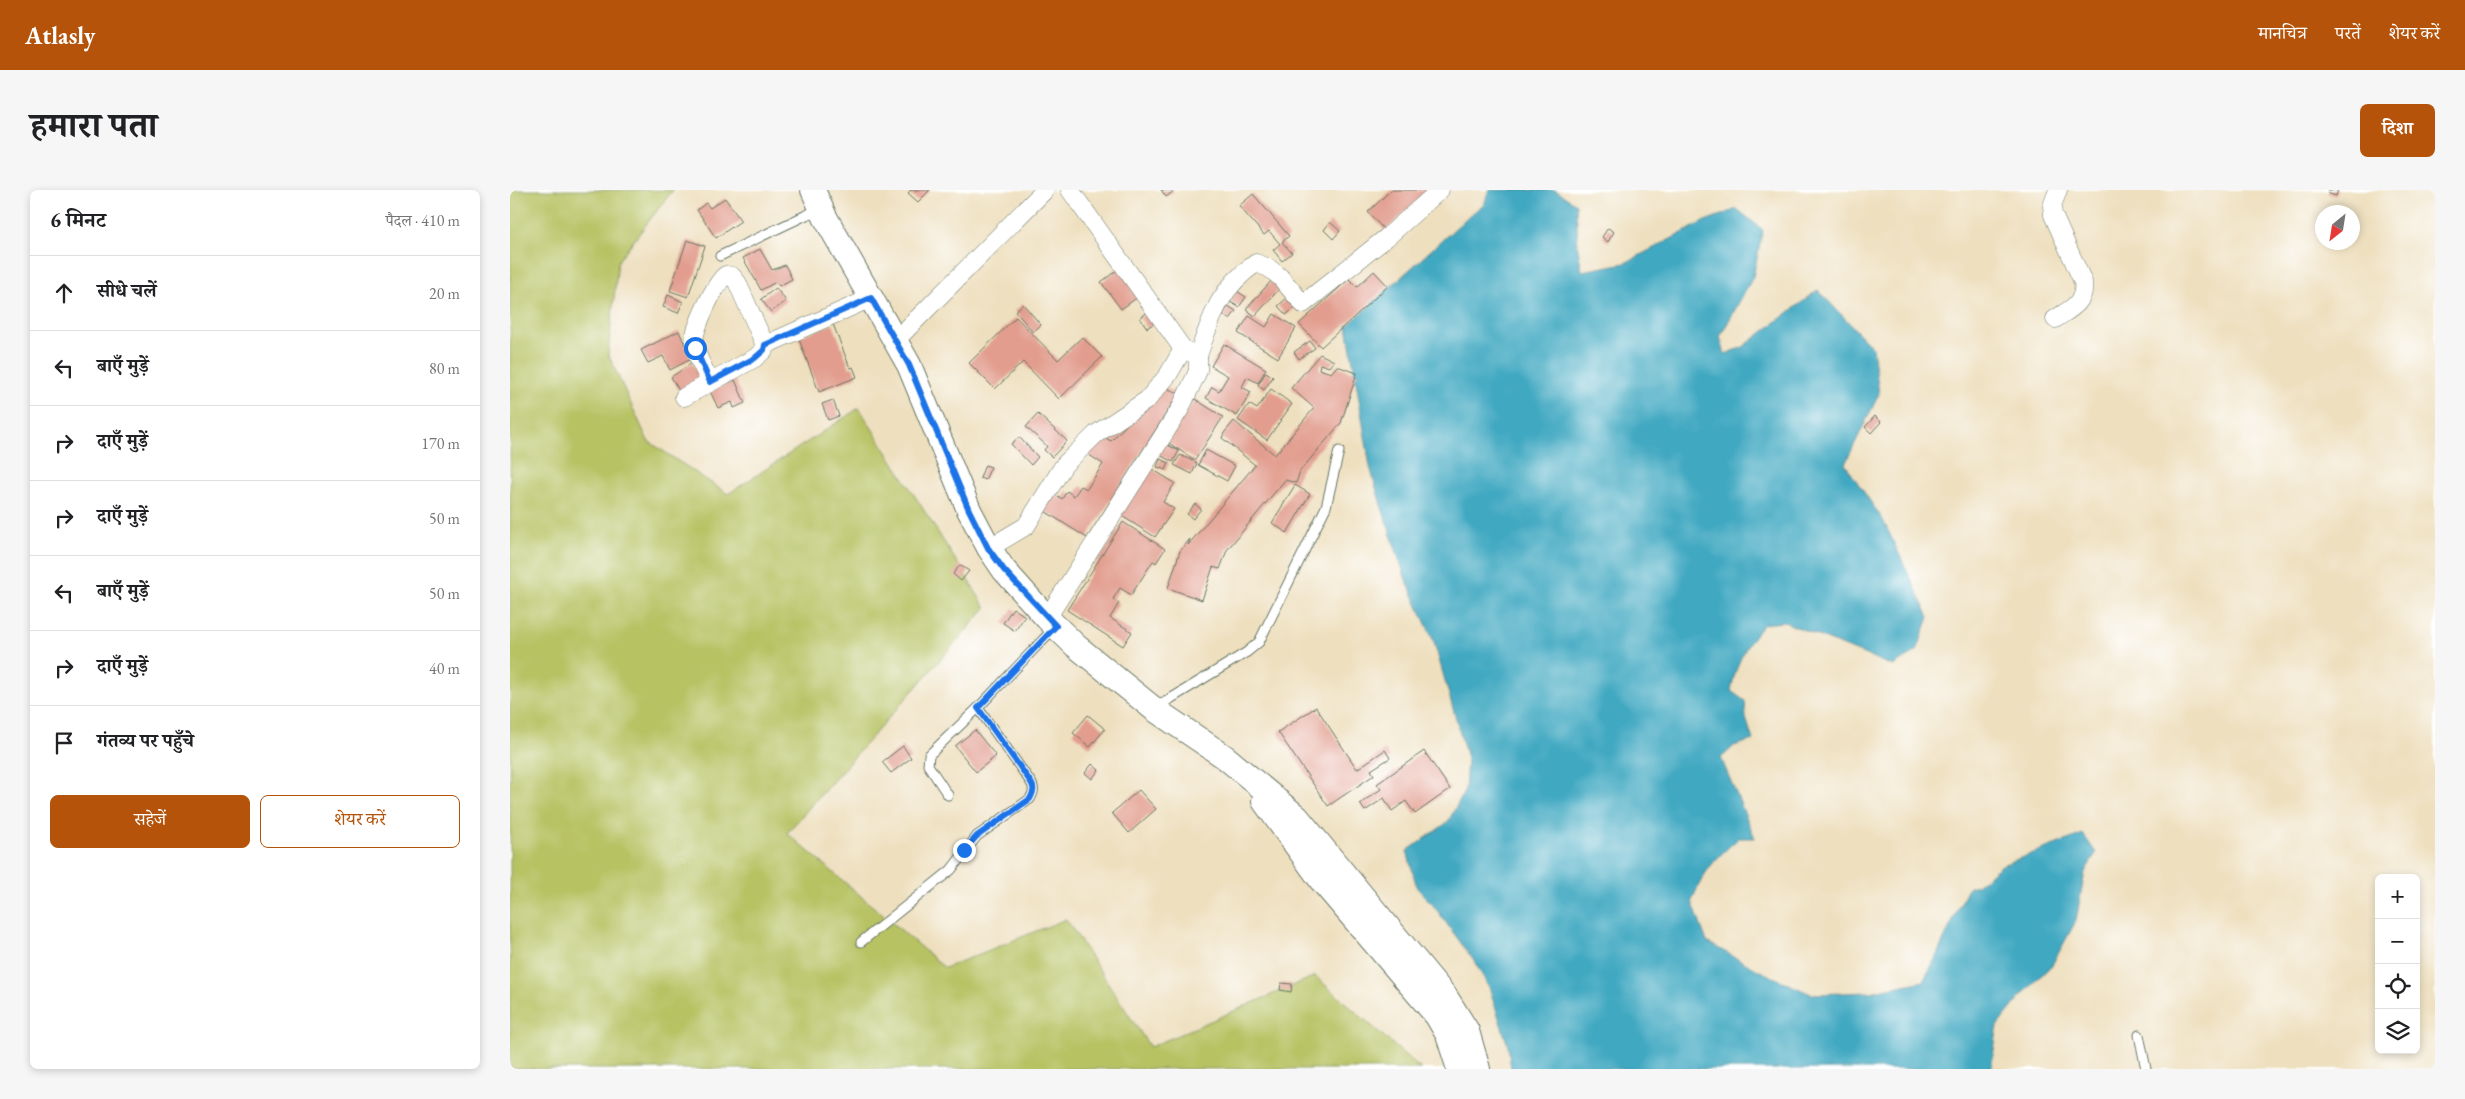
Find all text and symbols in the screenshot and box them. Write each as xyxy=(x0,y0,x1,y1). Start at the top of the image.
text: Atlasly xyxy=(25,20,95,51)
text: मानचित्र xyxy=(2258,21,2307,44)
text: परतें xyxy=(2335,21,2361,44)
text: शेयर करें xyxy=(2389,21,2440,44)
text: हमारा पता xyxy=(30,102,157,147)
button: दिशा xyxy=(2360,104,2435,157)
north arrow xyxy=(2315,205,2360,250)
text: 6 मिनट xyxy=(50,206,106,233)
text: पैदल · 410 m xyxy=(386,210,460,231)
text: सीधे चलें xyxy=(97,278,157,303)
icon: ahead xyxy=(50,279,78,307)
text: 20 m xyxy=(429,283,460,304)
route start xyxy=(684,337,707,360)
text: बाएँ मुड़ें xyxy=(97,353,149,378)
icon: left xyxy=(50,354,78,382)
text: 80 m xyxy=(429,358,460,379)
text: दाएँ मुड़ें xyxy=(97,428,148,453)
icon: right xyxy=(50,429,78,457)
text: 170 m xyxy=(421,433,460,454)
text: दाएँ मुड़ें xyxy=(97,503,148,528)
icon: right xyxy=(50,504,78,532)
text: 50 m xyxy=(429,508,460,529)
text: बाएँ मुड़ें xyxy=(97,578,149,603)
icon: left xyxy=(50,579,78,607)
text: 50 m xyxy=(429,583,460,604)
text: दाएँ मुड़ें xyxy=(97,653,148,678)
icon: right xyxy=(50,654,78,682)
text: 40 m xyxy=(429,658,460,679)
text: गंतव्य पर पहुँचे xyxy=(97,728,194,753)
icon: arrive xyxy=(50,729,78,757)
button: सहेजें xyxy=(50,795,250,848)
button: शेयर करें xyxy=(260,795,460,848)
route end xyxy=(953,839,976,862)
map controls xyxy=(2375,874,2420,1054)
button: + xyxy=(2375,874,2420,919)
button: − xyxy=(2375,919,2420,964)
button: locate xyxy=(2375,964,2420,1009)
button: layers xyxy=(2375,1009,2420,1054)

